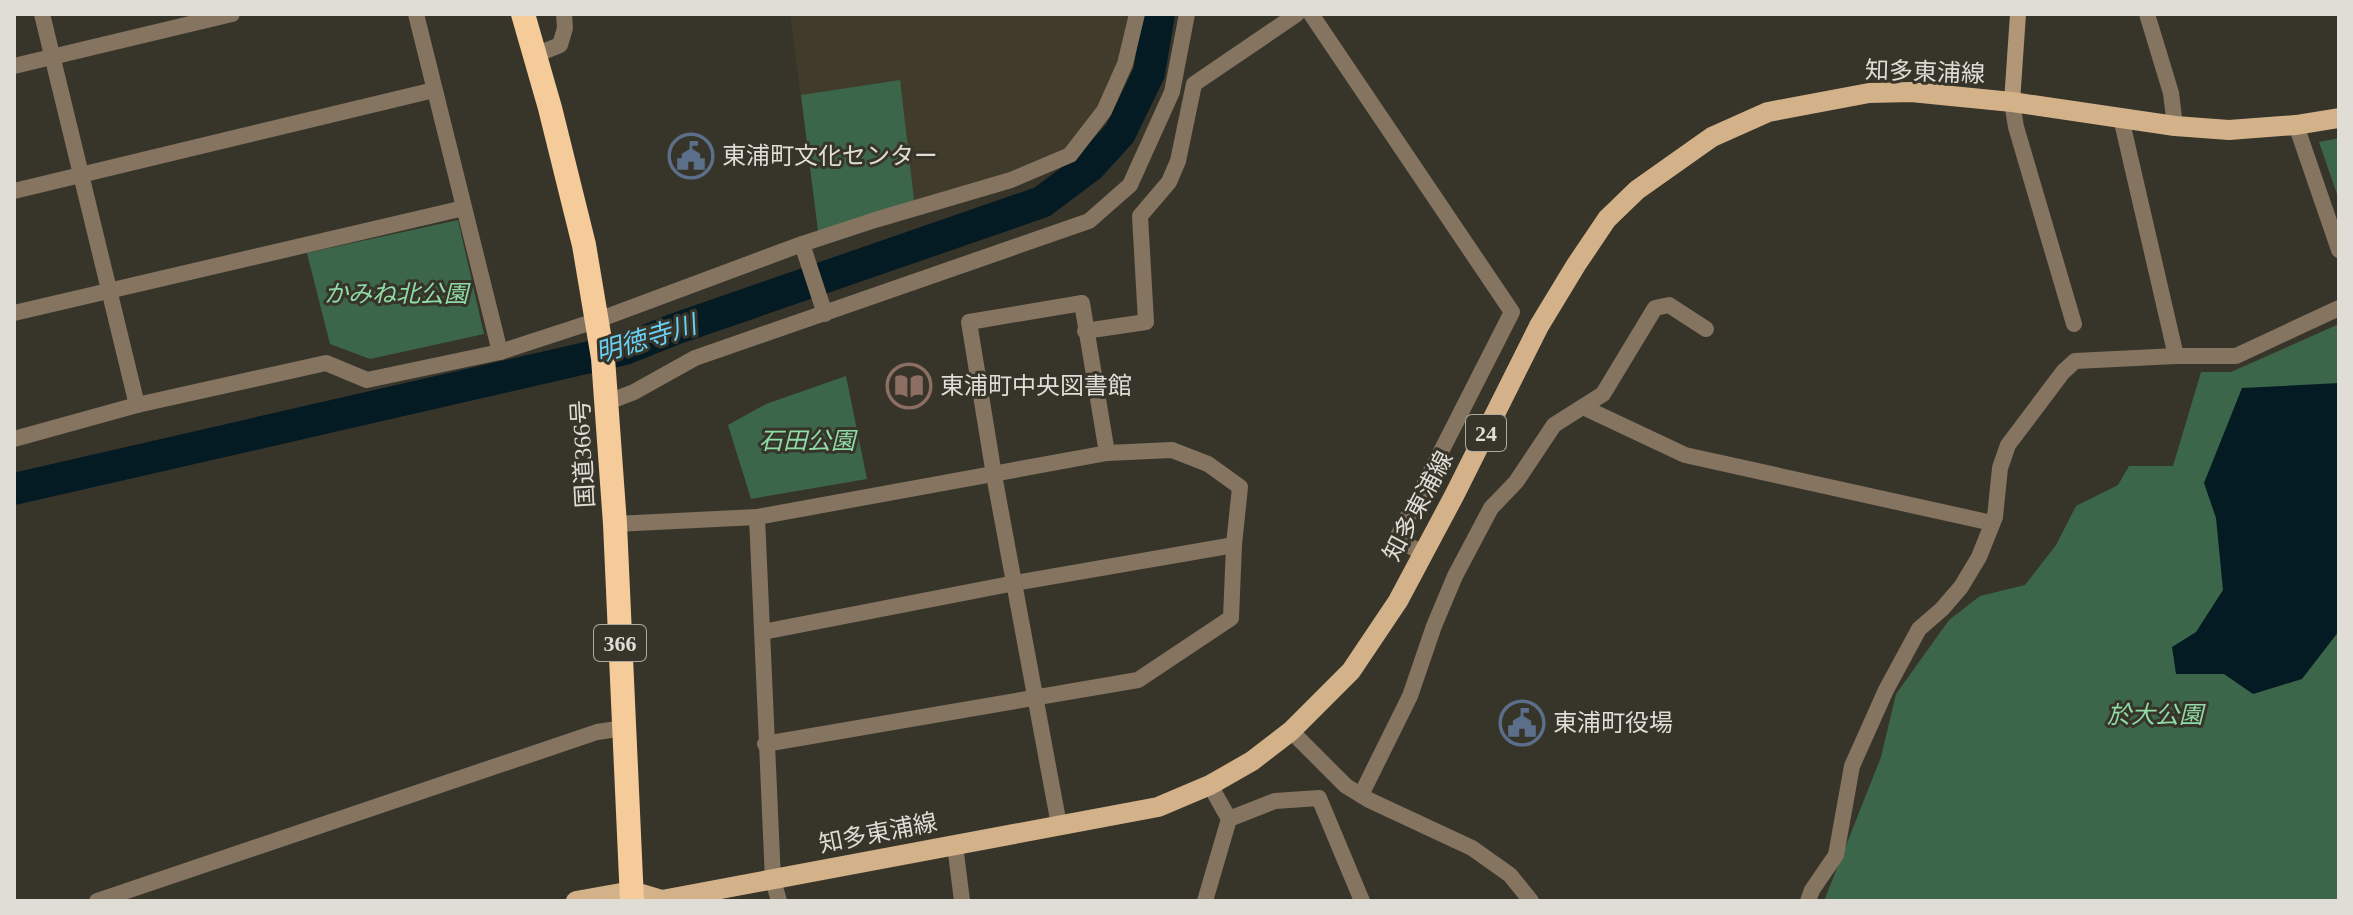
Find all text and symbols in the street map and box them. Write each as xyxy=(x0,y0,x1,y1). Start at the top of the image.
street label: 知多東浦線 xyxy=(1865,57,1985,87)
public building icon: 東浦町文化センター xyxy=(667,132,715,180)
place label: 東浦町文化センター xyxy=(722,143,938,169)
park label: かみね北公園 xyxy=(324,281,471,307)
water label: 明徳寺川 xyxy=(592,309,703,368)
library icon: 東浦町中央図書館 xyxy=(885,362,933,410)
place label: 東浦町中央図書館 xyxy=(940,373,1132,399)
street label: 国道366号 xyxy=(567,399,599,509)
road number: 24 xyxy=(1466,415,1506,451)
park label: 石田公園 xyxy=(759,428,858,454)
street label: 知多東浦線 xyxy=(1378,447,1458,565)
road number: 366 xyxy=(594,625,646,661)
public building icon: 東浦町役場 xyxy=(1498,699,1546,747)
park label: 於大公園 xyxy=(2107,702,2206,728)
place label: 東浦町役場 xyxy=(1553,710,1673,736)
street label: 知多東浦線 xyxy=(817,809,939,857)

